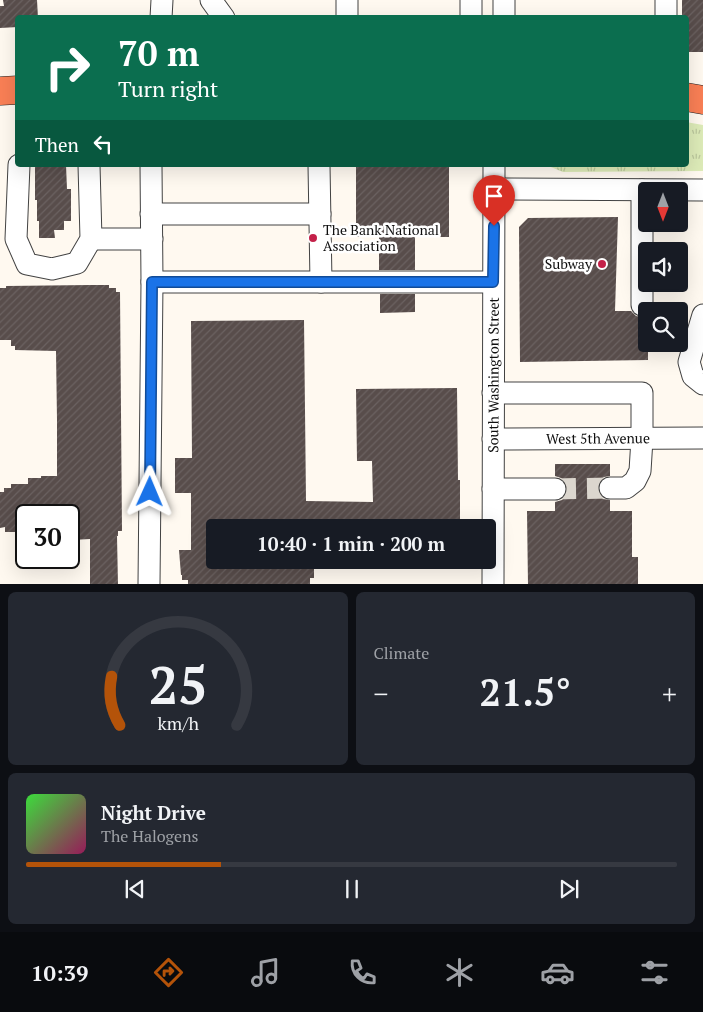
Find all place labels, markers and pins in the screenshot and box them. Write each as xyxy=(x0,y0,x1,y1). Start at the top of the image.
pin xyxy=(473,175,515,226)
place label: The Bank National Association xyxy=(323,220,439,255)
marker: The Bank National Association xyxy=(307,232,319,244)
place label: Subway xyxy=(545,254,593,273)
marker: Subway xyxy=(596,258,608,270)

